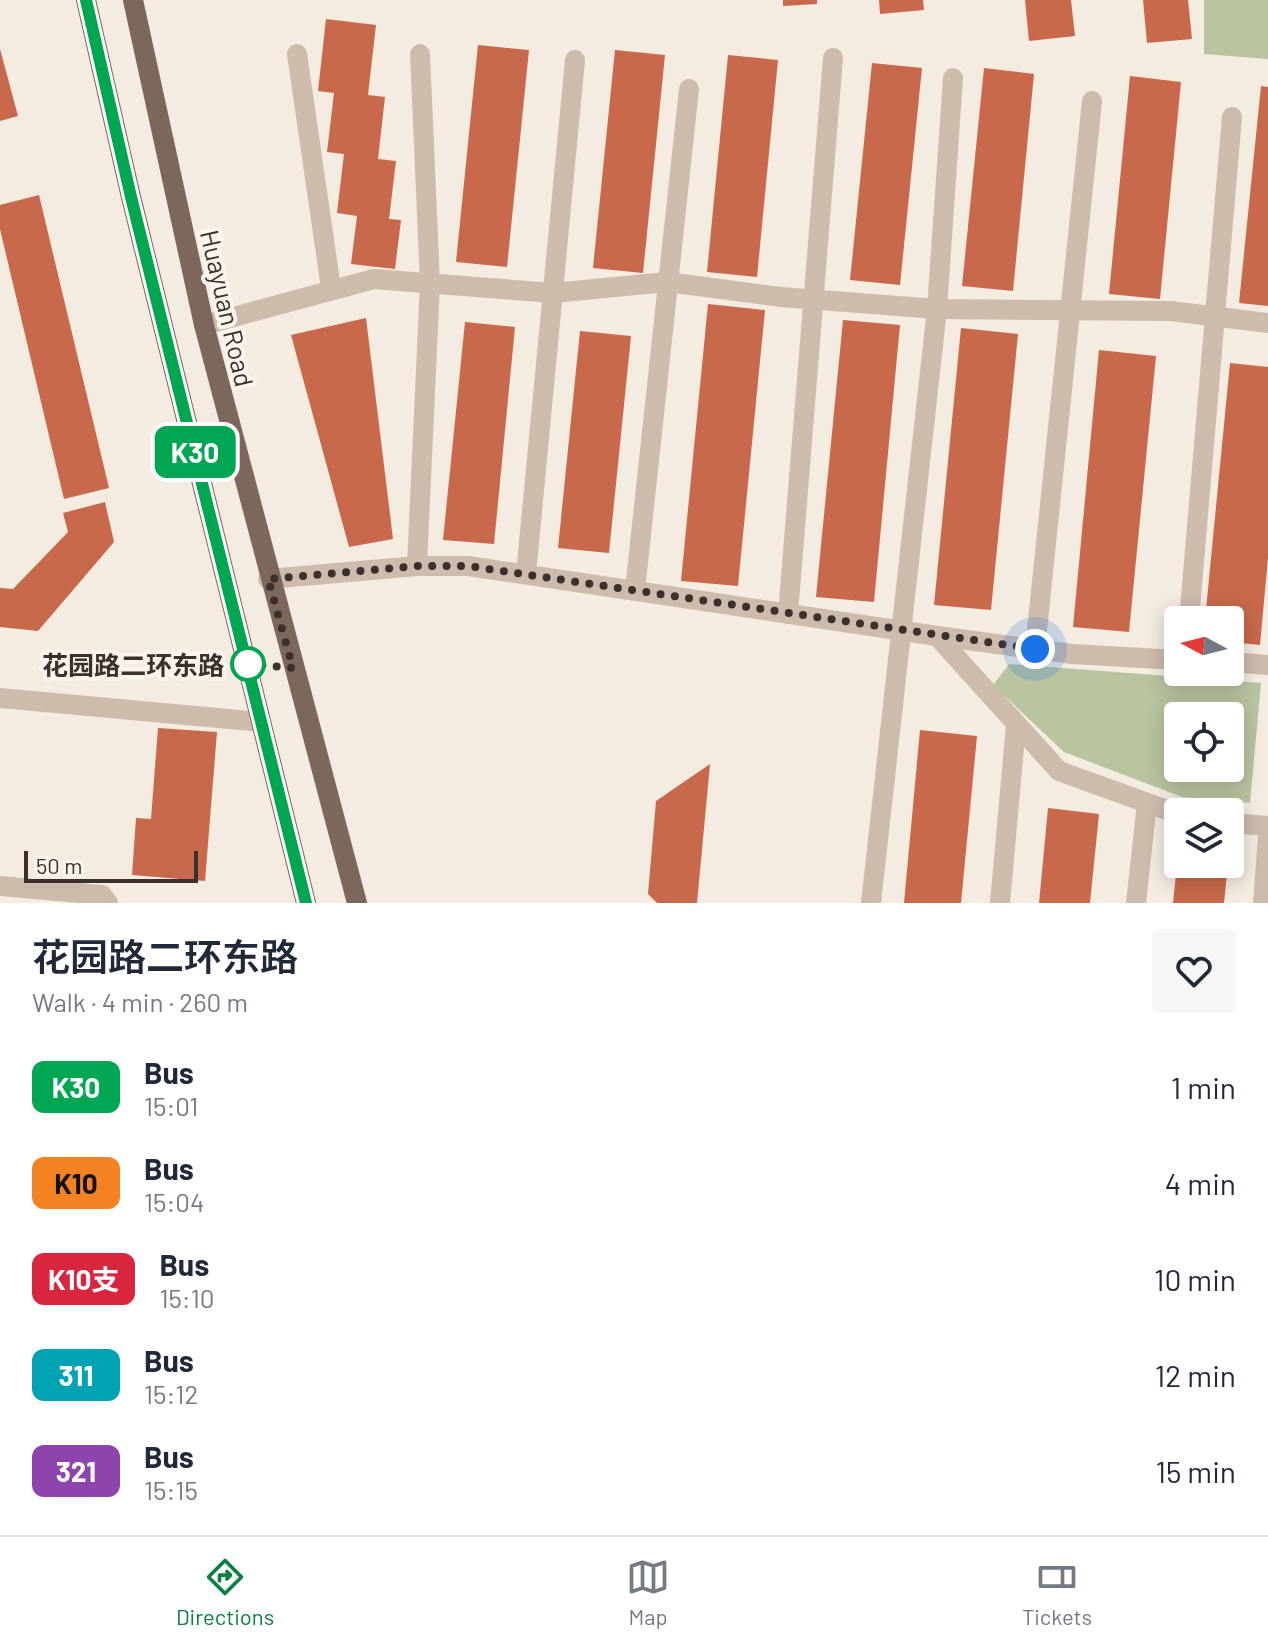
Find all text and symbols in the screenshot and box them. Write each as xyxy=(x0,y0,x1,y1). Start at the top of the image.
street label: Huayuan Road xyxy=(195,227,261,389)
line badge: K30 xyxy=(149,426,241,478)
text: K30 xyxy=(171,435,219,469)
north arrow xyxy=(1164,606,1244,686)
map controls xyxy=(1164,606,1244,878)
your location xyxy=(1015,629,1055,669)
marker: 花园路二环东路 xyxy=(231,647,265,681)
place label: 花园路二环东路 xyxy=(42,649,224,680)
button: locate xyxy=(1164,702,1244,782)
button: layers xyxy=(1164,798,1244,878)
scale bar xyxy=(24,847,198,883)
text: 50 m xyxy=(36,852,82,878)
button: heart xyxy=(1152,929,1236,1013)
text: 花园路二环东路 xyxy=(32,933,298,979)
text: Walk · 4 min · 260 m xyxy=(32,986,248,1017)
text: Bus xyxy=(144,1054,194,1090)
text: 1 min xyxy=(1171,1069,1236,1105)
text: K30 xyxy=(52,1070,100,1104)
text: 15:01 xyxy=(144,1090,198,1121)
text: Bus xyxy=(144,1150,194,1186)
text: 4 min xyxy=(1165,1165,1236,1201)
text: K10 xyxy=(54,1166,98,1200)
text: 15:04 xyxy=(144,1186,204,1217)
text: Bus xyxy=(159,1246,209,1282)
text: 10 min xyxy=(1154,1261,1236,1297)
text: K10支 xyxy=(48,1262,119,1296)
text: 15:10 xyxy=(159,1282,214,1313)
text: Bus xyxy=(144,1342,194,1378)
text: 12 min xyxy=(1155,1357,1236,1393)
text: 311 xyxy=(58,1358,94,1392)
text: 15:12 xyxy=(144,1378,198,1409)
text: Bus xyxy=(144,1438,194,1474)
text: 15 min xyxy=(1155,1453,1236,1489)
text: 321 xyxy=(56,1454,96,1488)
text: 15:15 xyxy=(144,1474,198,1505)
tab: Directions xyxy=(176,1555,274,1629)
tab: Map xyxy=(626,1555,670,1629)
tab: Tickets xyxy=(1022,1555,1092,1629)

